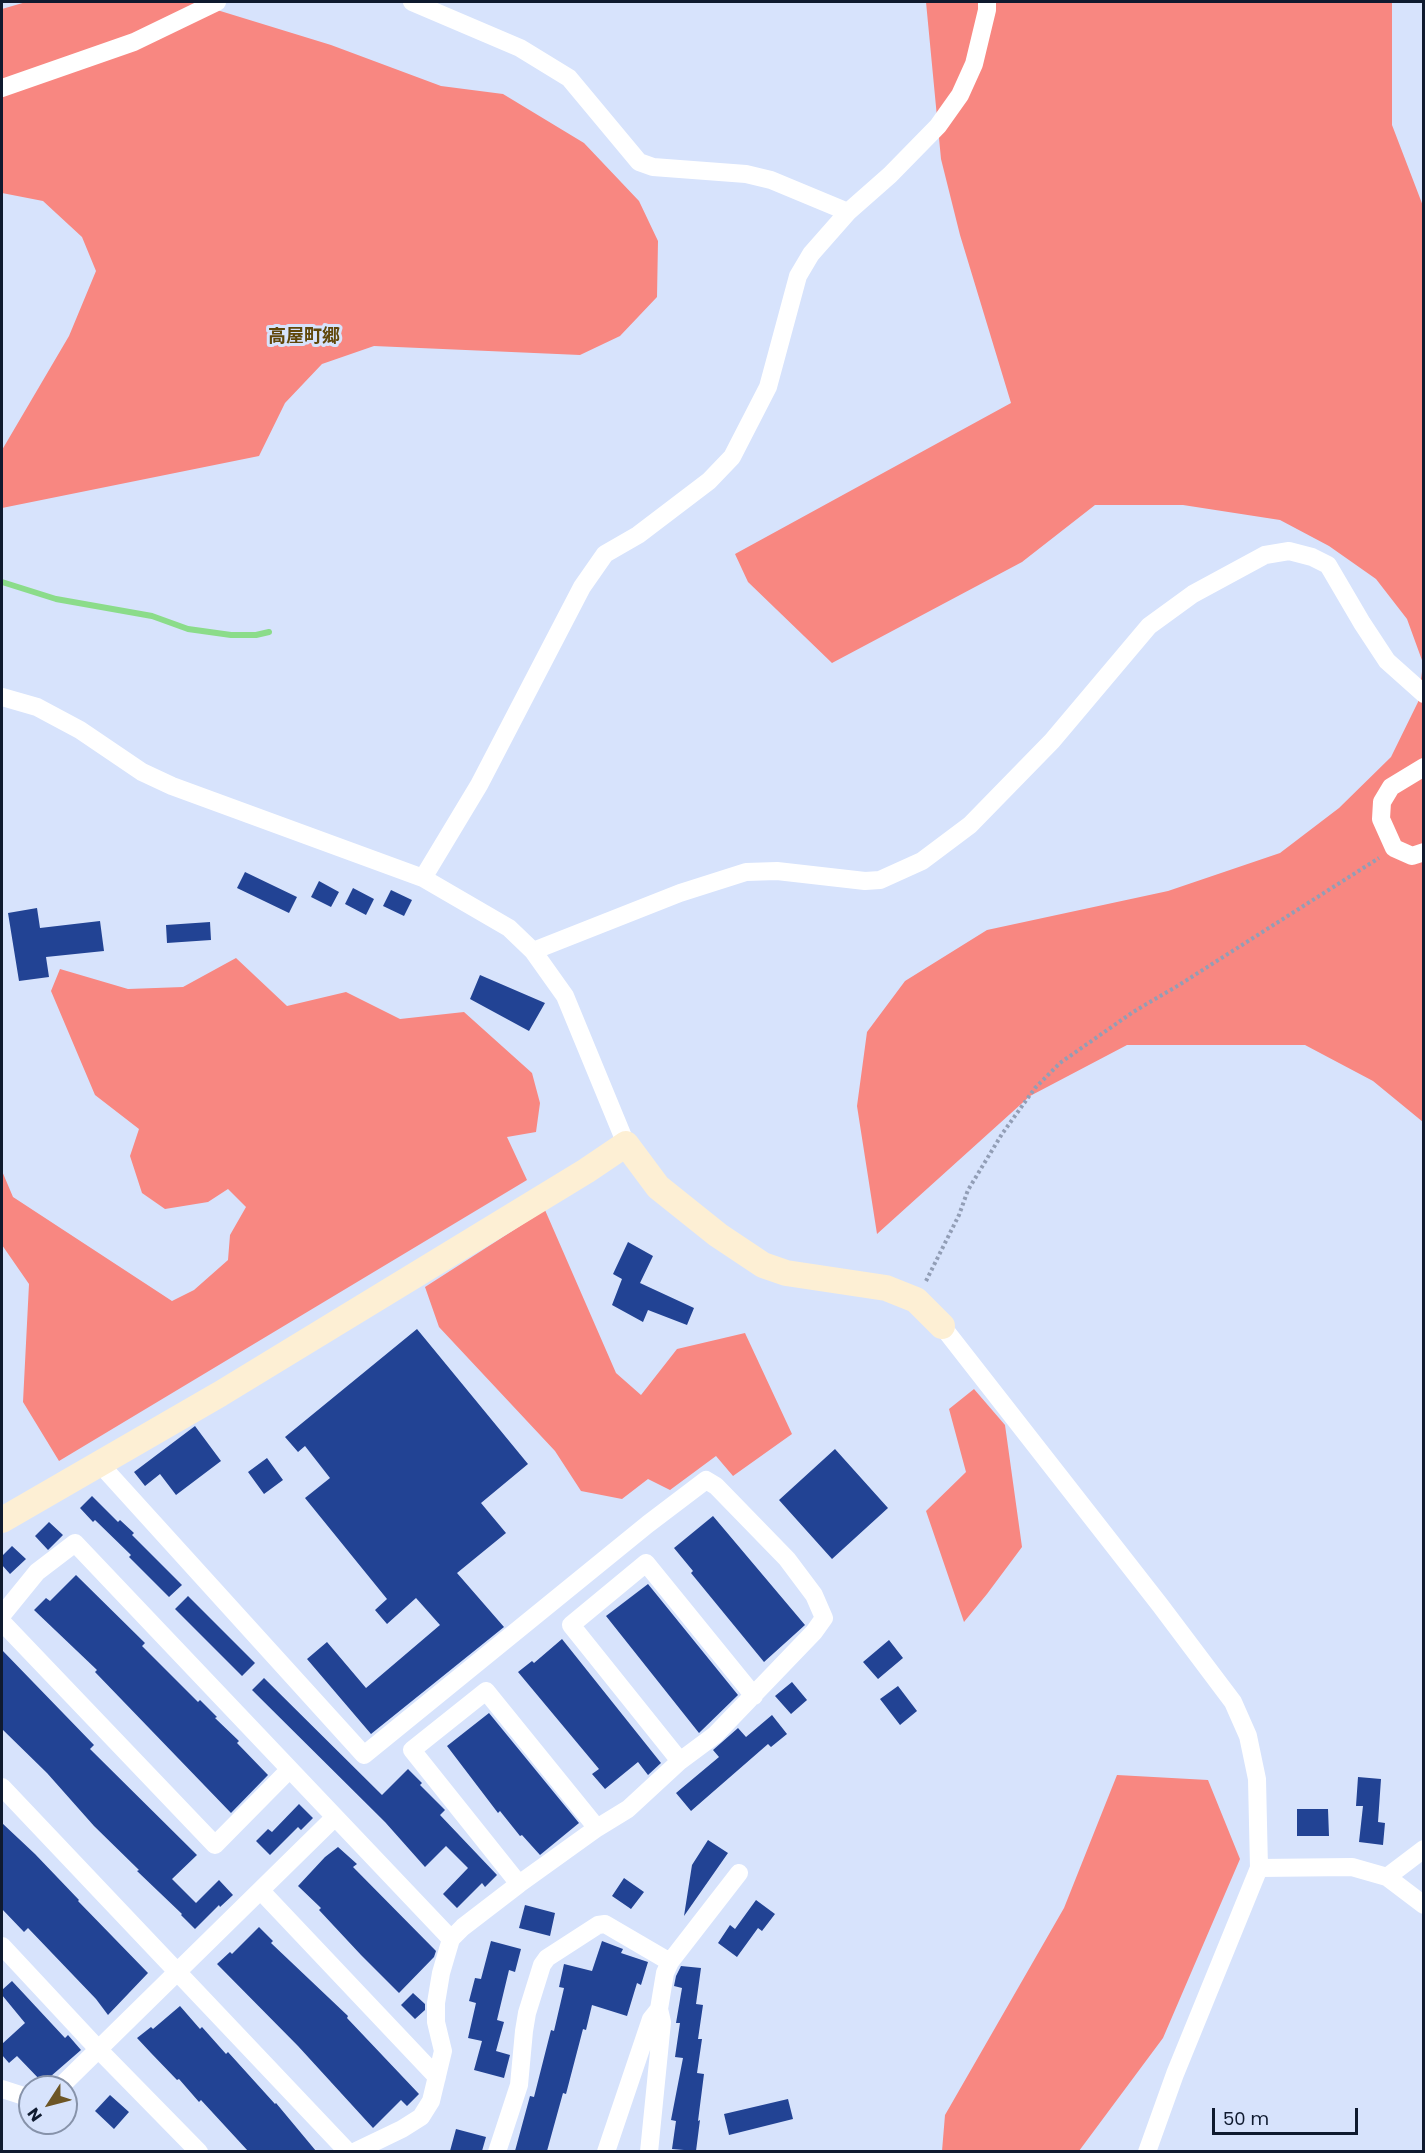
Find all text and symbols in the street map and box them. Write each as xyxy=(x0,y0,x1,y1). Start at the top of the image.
district label: 高屋町郷 xyxy=(268,326,340,348)
north arrow xyxy=(18,2075,78,2135)
scale bar xyxy=(1215,2096,1360,2134)
text: N xyxy=(22,2103,47,2126)
text: 50 m xyxy=(1223,2106,1269,2131)

